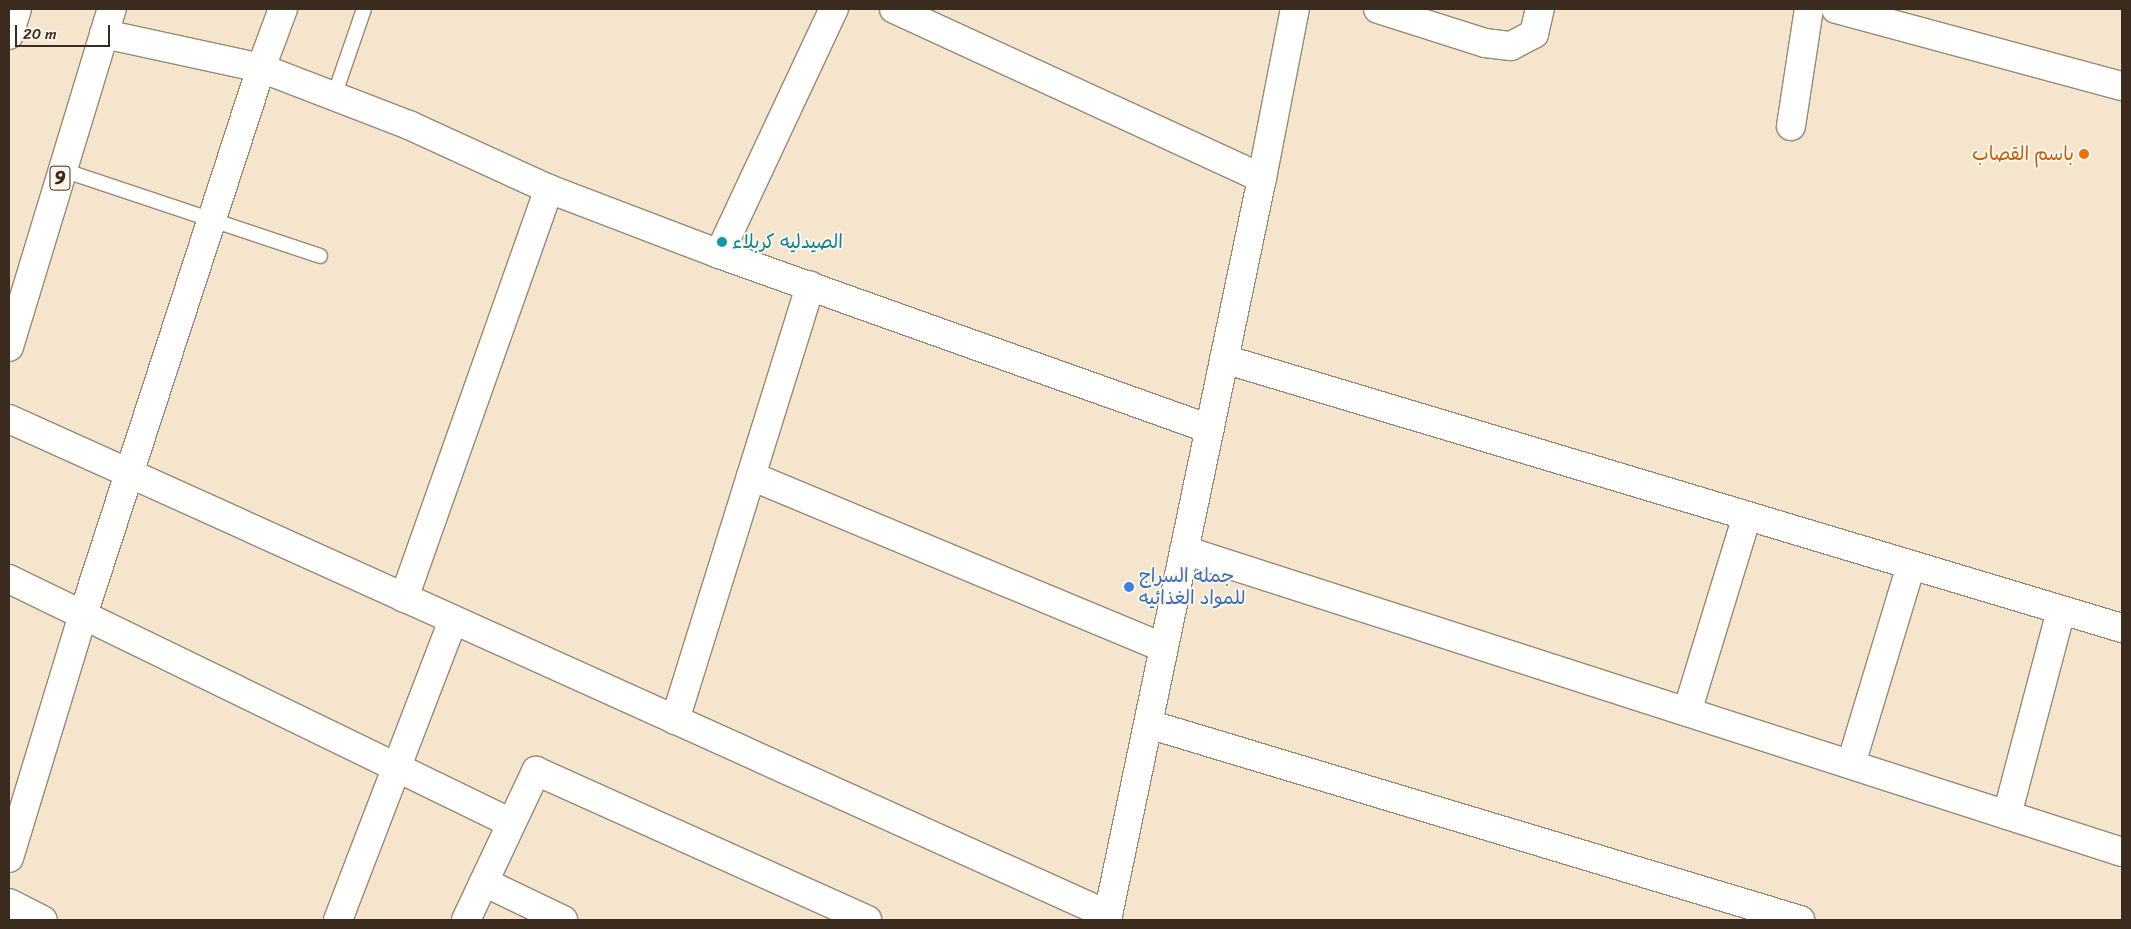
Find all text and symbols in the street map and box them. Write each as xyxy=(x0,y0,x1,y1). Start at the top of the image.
scale bar xyxy=(18,15,112,47)
text: 20 m xyxy=(23,21,57,47)
place label: باسم القصاب xyxy=(1972,143,2074,165)
marker: باسم القصاب xyxy=(2078,148,2090,160)
road number: 9 xyxy=(49,162,71,194)
place label: الصيدليه كربلاء xyxy=(732,231,843,253)
marker: الصيدليه كربلاء xyxy=(716,236,728,248)
place label: جمله السراج للمواد الغذائيه xyxy=(1139,565,1246,609)
marker: جمله السراج للمواد الغذائيه xyxy=(1123,581,1135,593)

